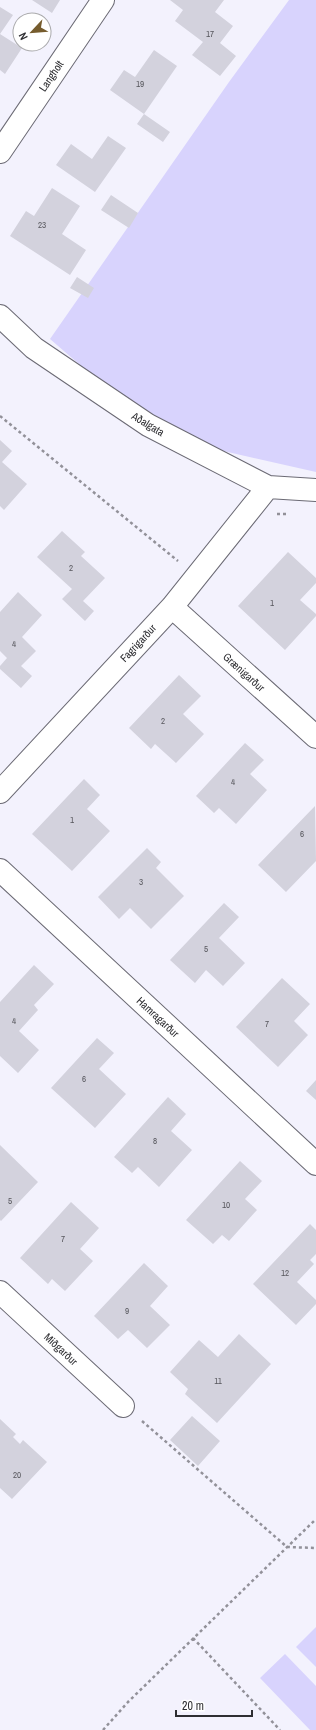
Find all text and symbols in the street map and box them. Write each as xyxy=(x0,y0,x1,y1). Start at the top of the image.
north arrow xyxy=(12,12,52,52)
house number: 17 xyxy=(206,28,214,40)
text: N xyxy=(15,30,31,42)
street label: Langholt xyxy=(36,57,67,94)
house number: 19 xyxy=(136,78,144,90)
house number: 23 xyxy=(38,219,46,231)
street label: Aðalgata xyxy=(128,408,167,439)
house number: 2 xyxy=(69,562,73,574)
house number: 1 xyxy=(270,597,274,609)
street label: Fagrigarður xyxy=(117,621,159,665)
house number: 4 xyxy=(12,638,16,650)
street label: Grænigarður xyxy=(220,650,268,694)
house number: 2 xyxy=(161,715,165,727)
house number: 4 xyxy=(231,776,235,788)
house number: 1 xyxy=(70,814,74,826)
house number: 6 xyxy=(300,828,304,840)
house number: 3 xyxy=(139,876,143,888)
house number: 5 xyxy=(204,943,208,955)
street label: Hamragarður xyxy=(134,994,182,1040)
house number: 4 xyxy=(12,1015,16,1027)
house number: 7 xyxy=(265,1018,269,1030)
house number: 6 xyxy=(82,1073,86,1085)
house number: 8 xyxy=(153,1135,157,1147)
house number: 5 xyxy=(8,1195,12,1207)
house number: 10 xyxy=(222,1199,230,1211)
house number: 7 xyxy=(61,1233,65,1245)
house number: 12 xyxy=(281,1267,289,1279)
house number: 9 xyxy=(125,1305,129,1317)
street label: Miðgarður xyxy=(41,1330,81,1368)
house number: 11 xyxy=(214,1375,222,1387)
house number: 20 xyxy=(13,1469,21,1481)
scale bar xyxy=(176,1692,252,1718)
text: 20 m xyxy=(182,1698,204,1714)

